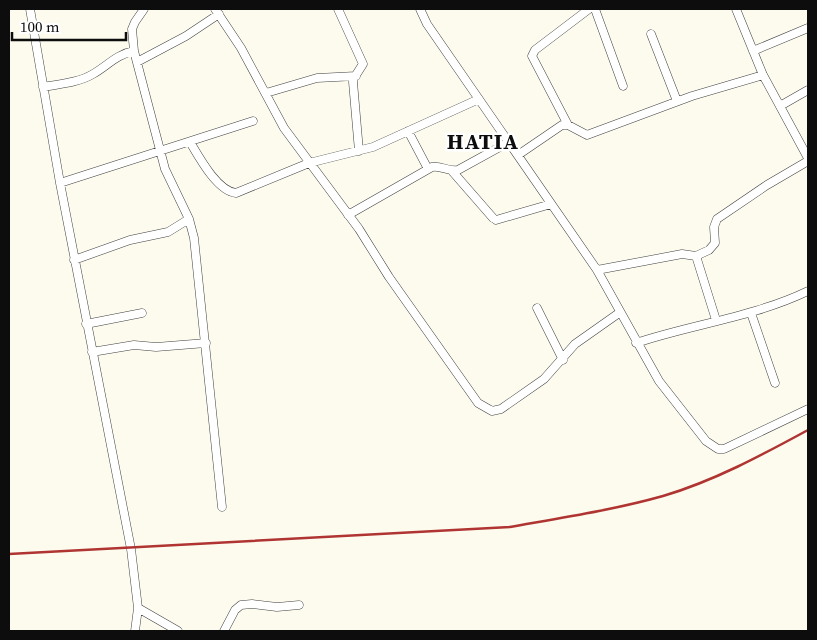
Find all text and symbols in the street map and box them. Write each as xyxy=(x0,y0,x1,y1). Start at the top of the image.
scale bar xyxy=(12,10,126,42)
text: 100 m xyxy=(20,16,60,37)
district label: HATIA xyxy=(447,126,519,156)

